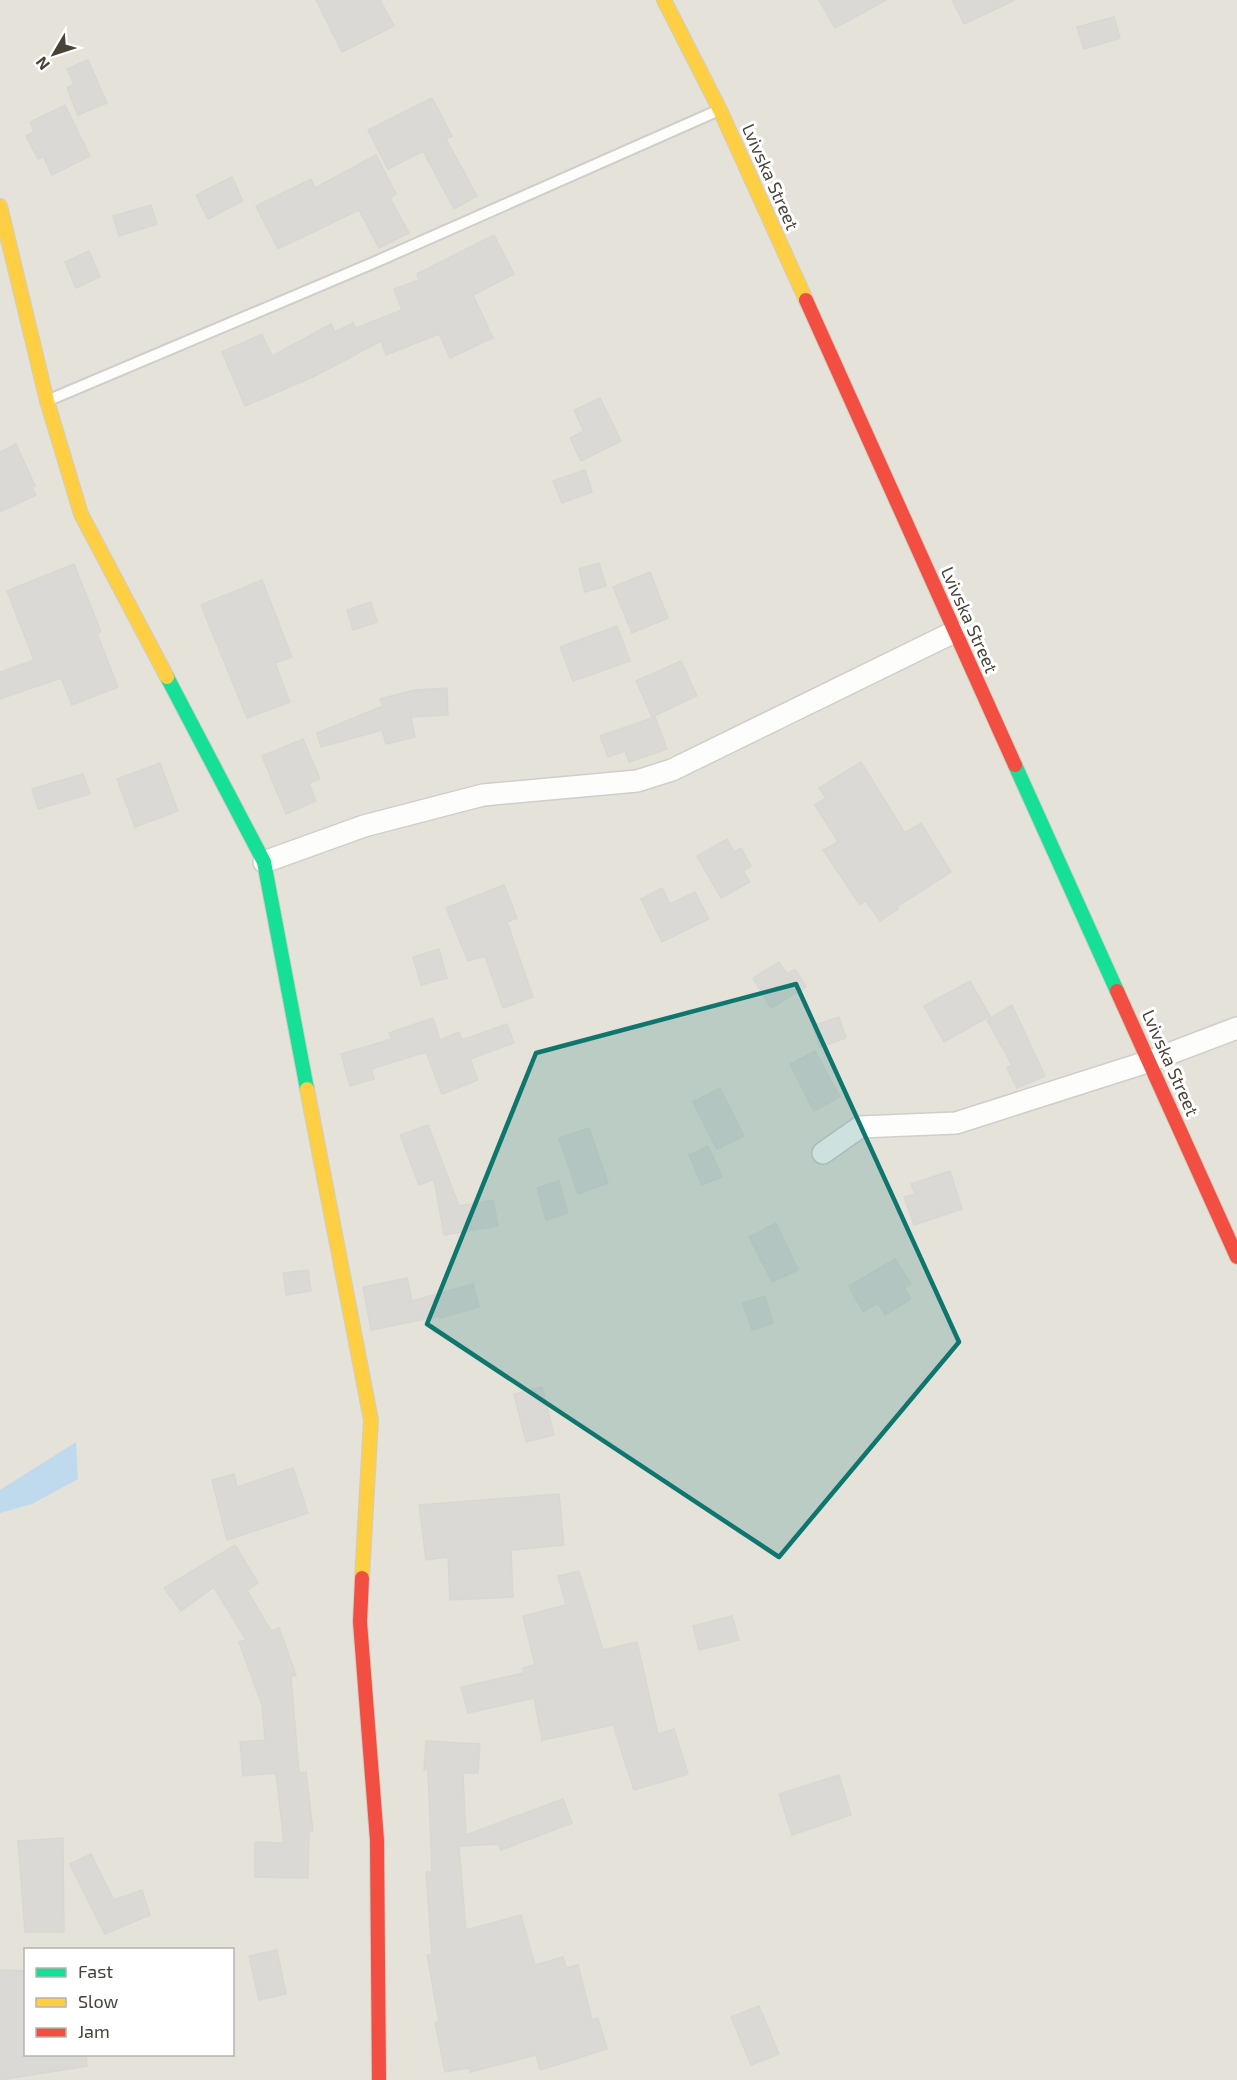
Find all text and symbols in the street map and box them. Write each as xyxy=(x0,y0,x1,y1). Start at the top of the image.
north arrow xyxy=(24,24,84,84)
text: N xyxy=(31,53,53,74)
street label: Lvivska Street xyxy=(738,120,804,233)
street label: Lvivska Street xyxy=(937,563,1003,676)
street label: Lvivska Street xyxy=(1138,1006,1204,1119)
legend xyxy=(24,1948,234,2056)
text: Fast xyxy=(78,1960,113,1982)
text: Slow xyxy=(78,1990,119,2012)
text: Jam xyxy=(78,2020,110,2042)

